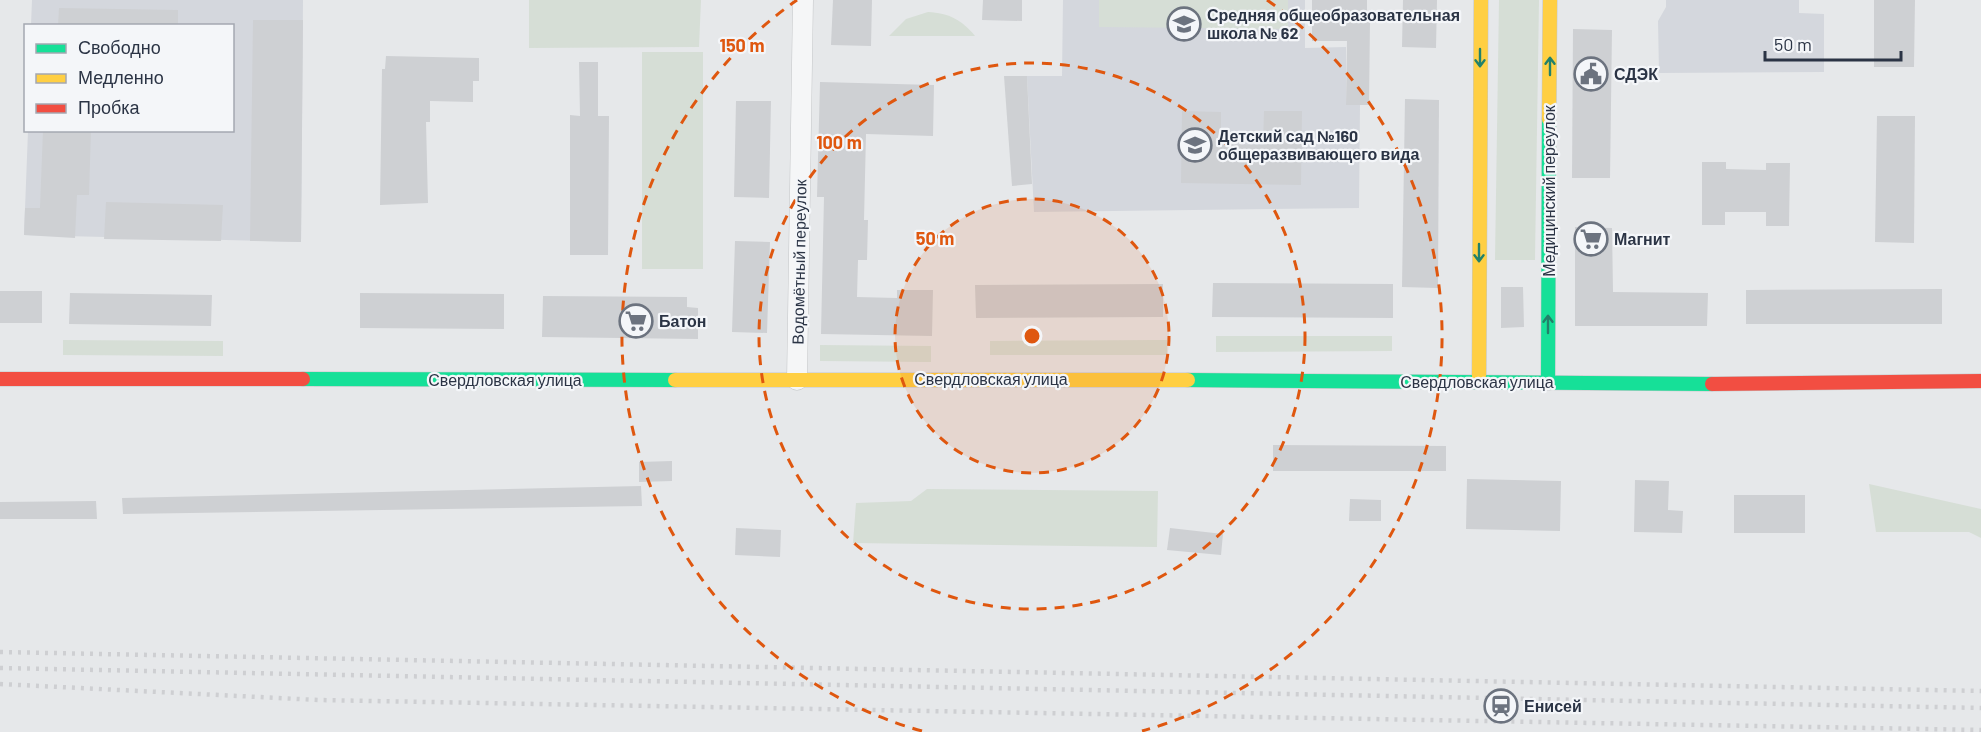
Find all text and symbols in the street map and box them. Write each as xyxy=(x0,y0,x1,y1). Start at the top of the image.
place label: Средняя общеобразовательная школа № 62 xyxy=(1207,5,1460,42)
school or university icon: Средняя общеобразовательная школа № 62 xyxy=(1166,6,1202,42)
legend xyxy=(24,24,234,132)
scale bar xyxy=(1765,24,1902,62)
text: 50 m xyxy=(1774,33,1812,55)
text: 150 m xyxy=(720,34,764,56)
text: Свободно xyxy=(78,36,161,58)
one-way arrow xyxy=(1474,48,1486,68)
public building icon: СДЭК xyxy=(1573,56,1609,92)
one-way arrow xyxy=(1544,57,1556,77)
place label: СДЭК xyxy=(1614,64,1658,83)
text: Медленно xyxy=(78,66,164,88)
text: Пробка xyxy=(78,96,141,118)
street label: Медицинский переулок xyxy=(1539,104,1558,277)
place label: Детский сад №160 общеразвивающего вида xyxy=(1218,126,1419,163)
school or university icon: Детский сад №160 общеразвивающего вида xyxy=(1177,127,1213,163)
text: 100 m xyxy=(816,131,862,153)
street label: Водомётный переулок xyxy=(788,178,809,345)
supermarket icon: Магнит xyxy=(1573,221,1609,257)
text: 50 m xyxy=(916,227,954,249)
place label: Магнит xyxy=(1614,229,1671,248)
one-way arrow xyxy=(1474,243,1485,263)
supermarket icon: Батон xyxy=(618,303,654,339)
place label: Батон xyxy=(659,311,706,330)
one-way arrow xyxy=(1542,315,1554,335)
centre of rings xyxy=(1022,326,1042,346)
street label: Свердловская улица xyxy=(914,369,1068,388)
street label: Свердловская улица xyxy=(428,370,582,389)
street label: Свердловская улица xyxy=(1400,372,1554,391)
station icon: Енисей xyxy=(1483,688,1519,724)
place label: Енисей xyxy=(1524,696,1582,715)

